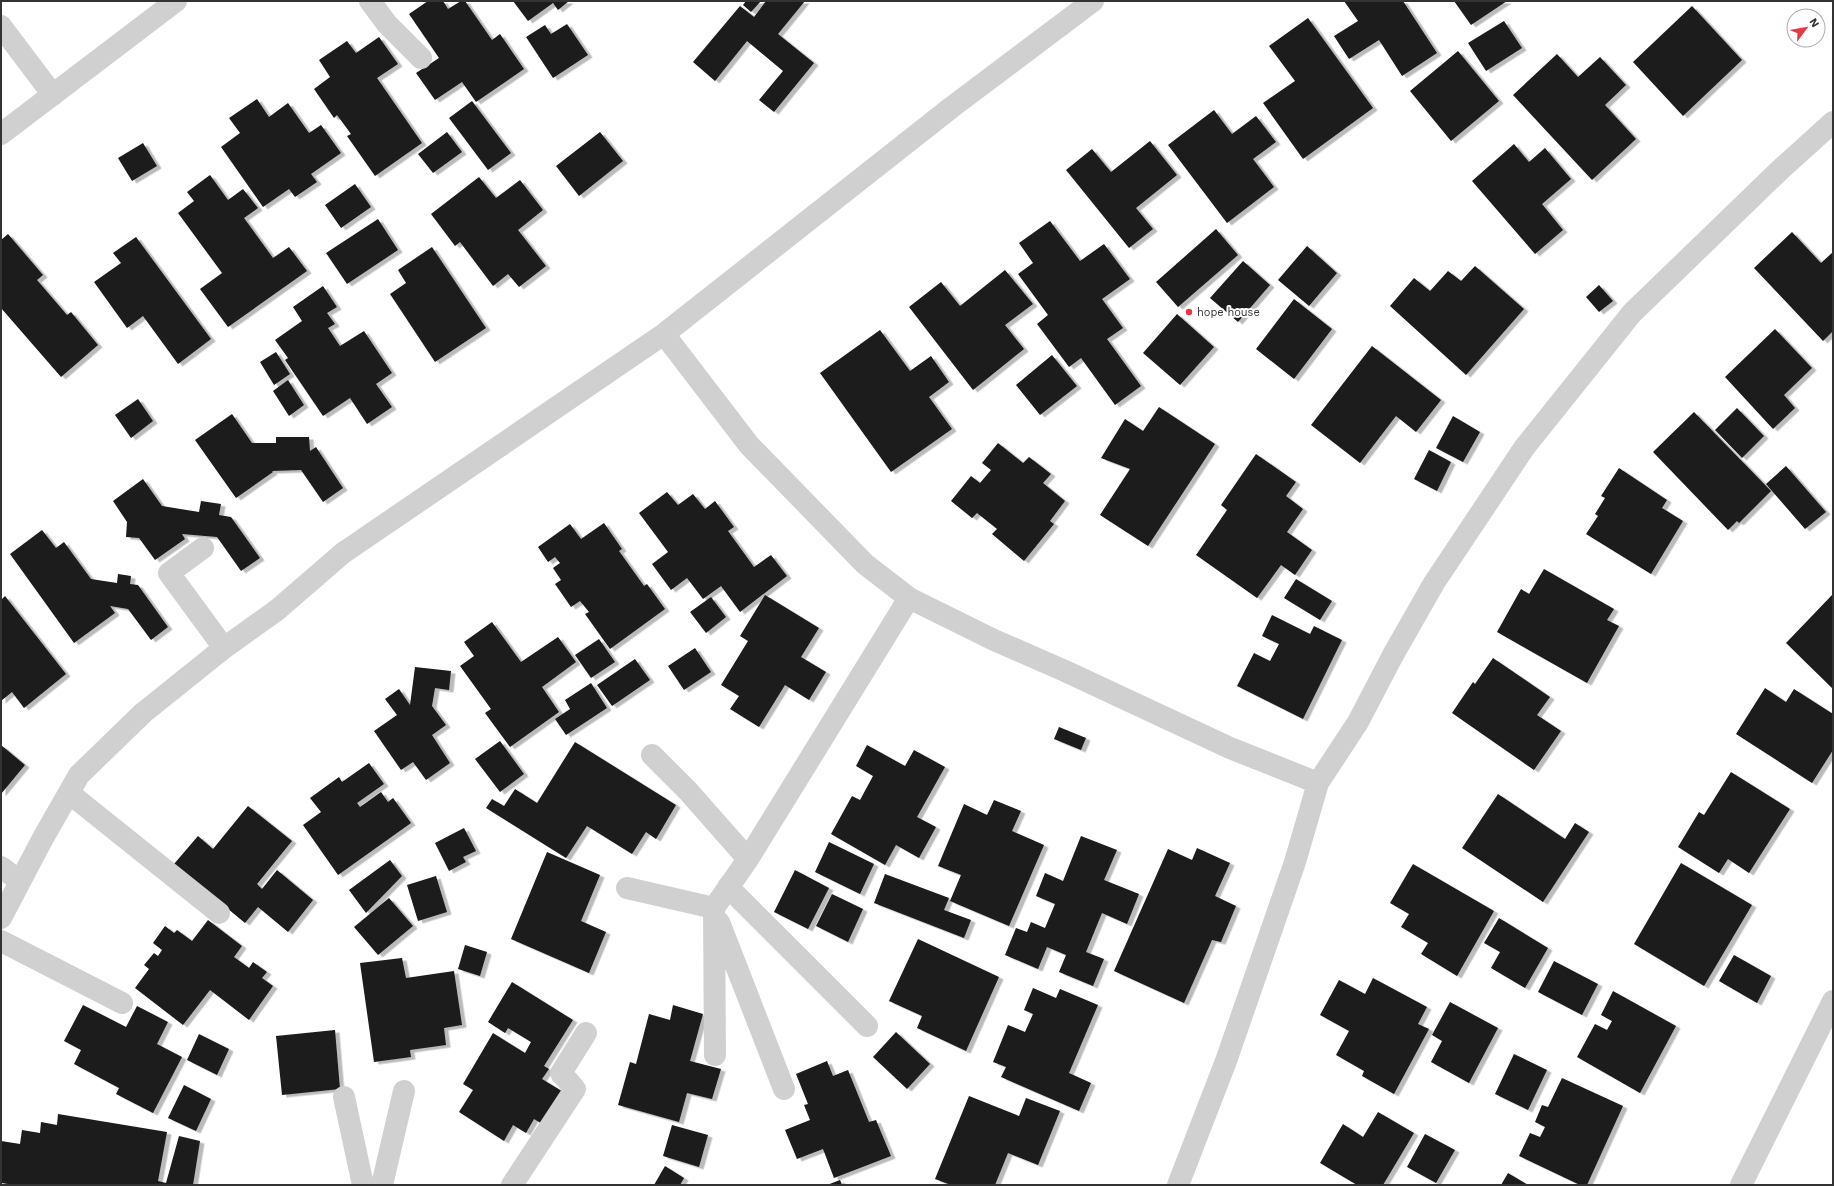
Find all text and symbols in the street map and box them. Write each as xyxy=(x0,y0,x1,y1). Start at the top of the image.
north arrow xyxy=(1786,8,1826,48)
text: N xyxy=(1806,16,1822,30)
place label: hope house xyxy=(1197,306,1260,319)
marker: hope house xyxy=(1184,307,1194,317)

